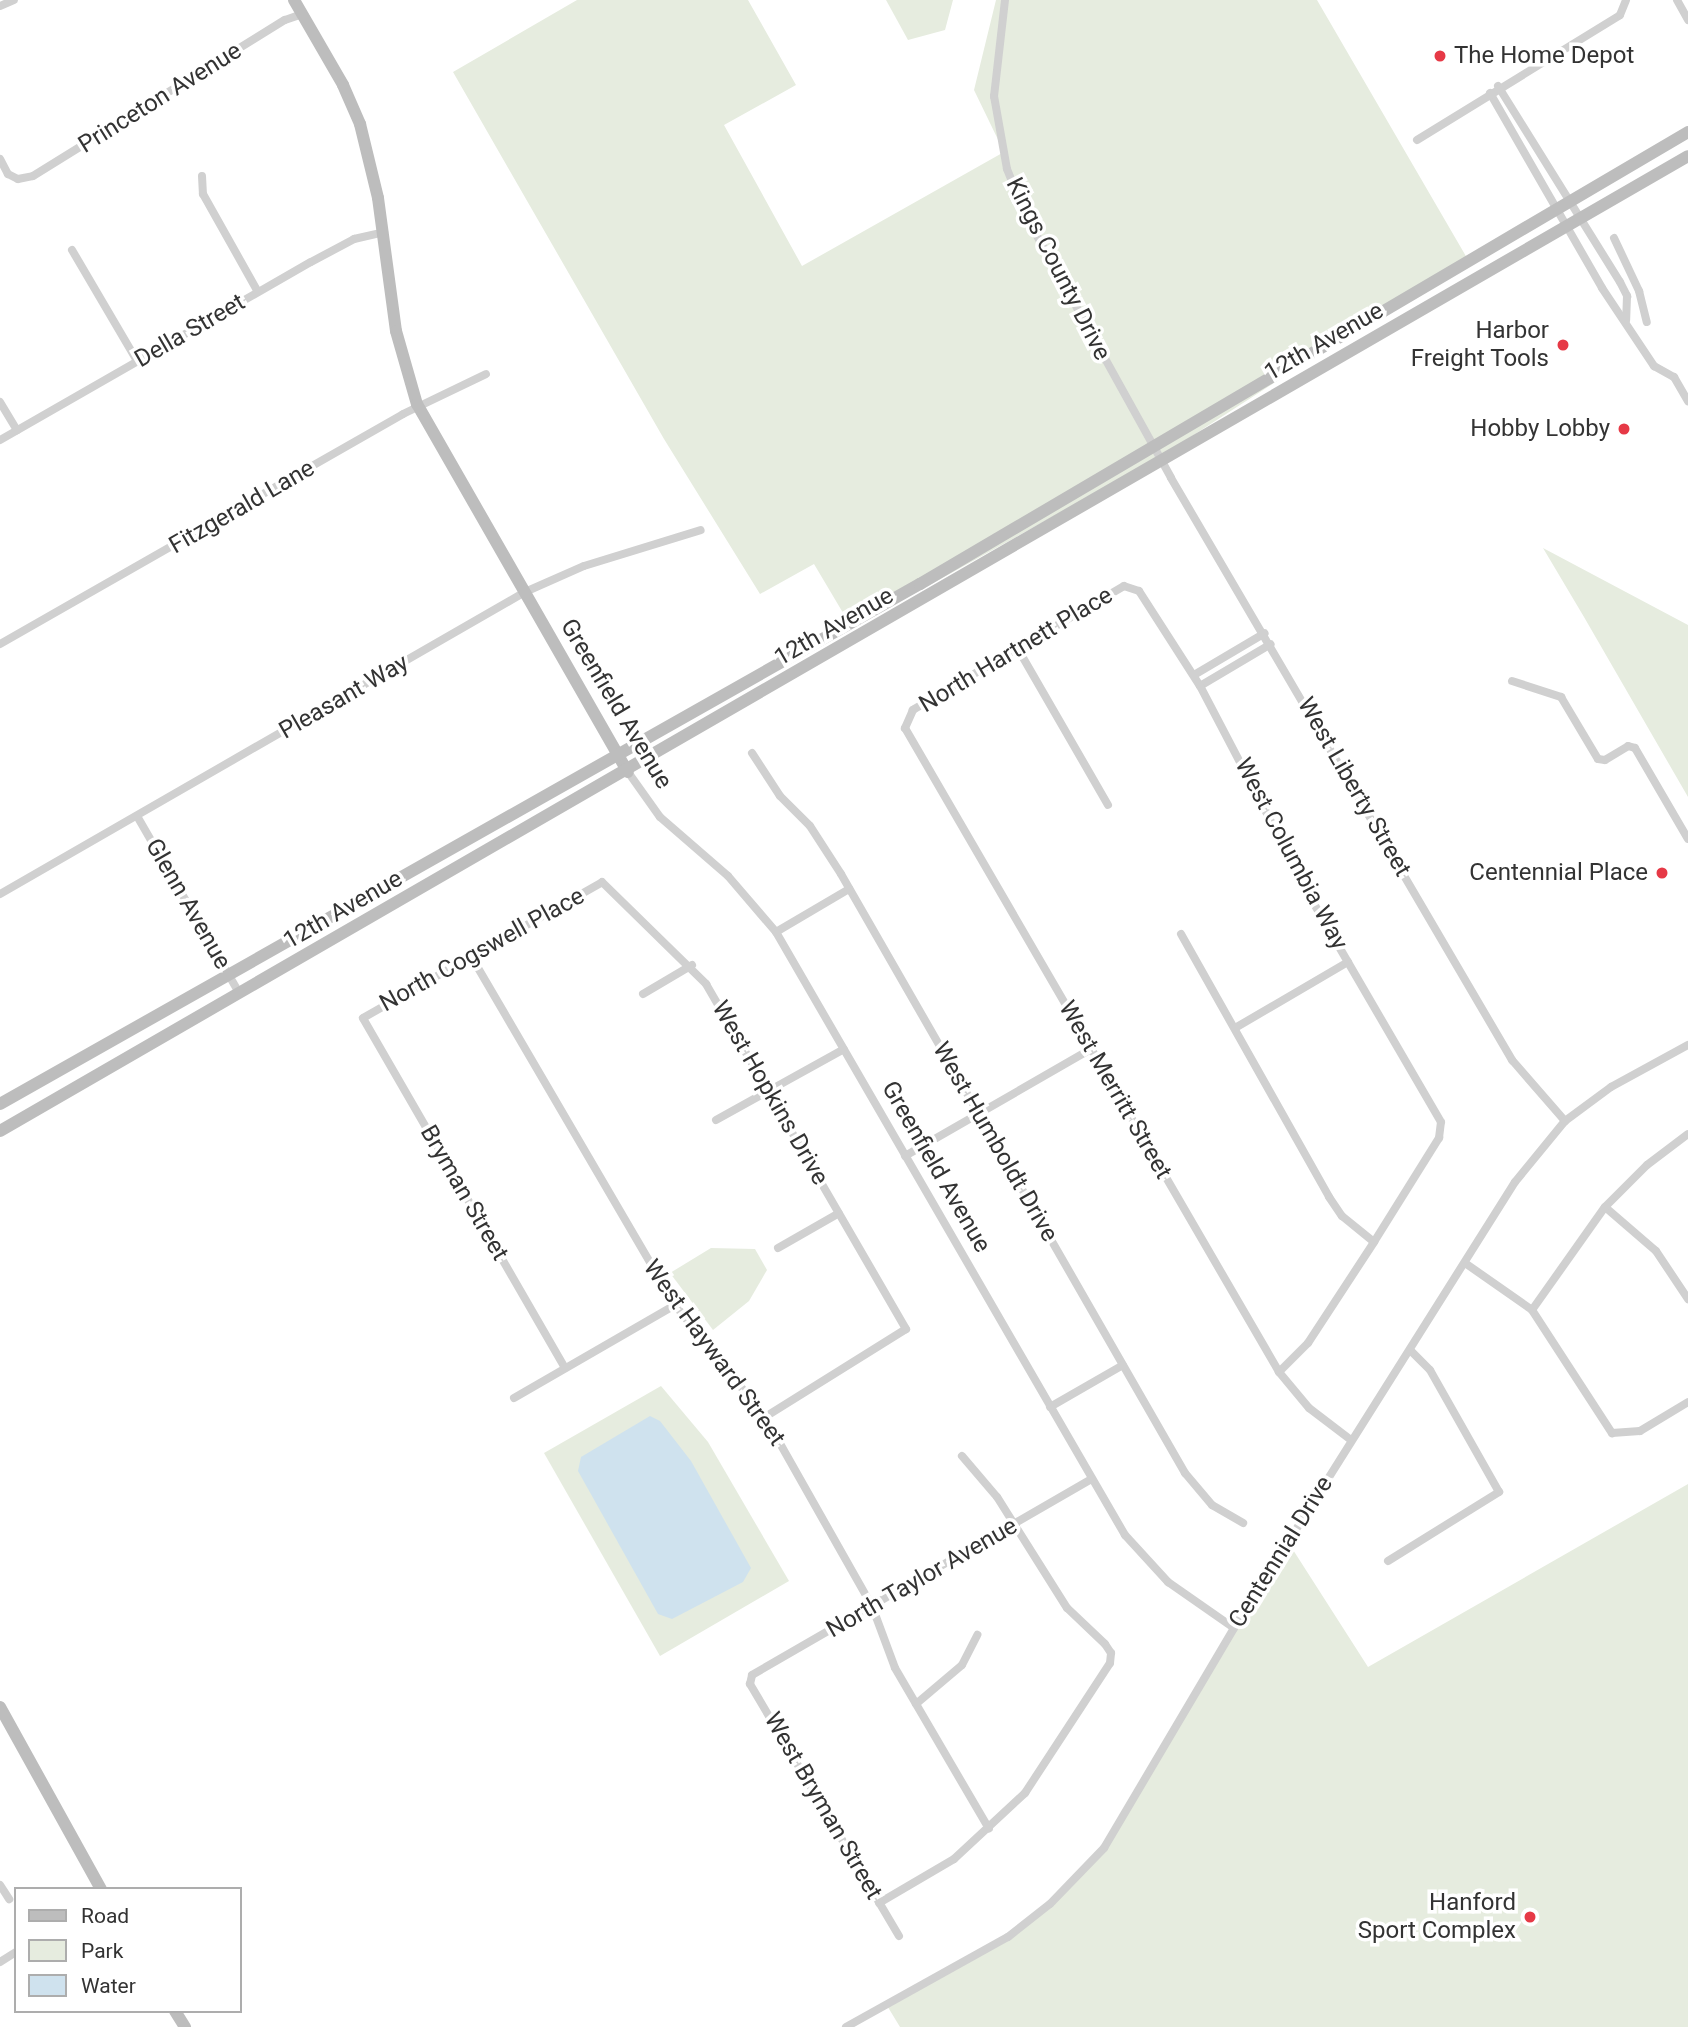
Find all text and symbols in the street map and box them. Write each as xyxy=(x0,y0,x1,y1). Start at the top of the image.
street label: Princeton Avenue xyxy=(73,36,247,160)
place label: The Home Depot xyxy=(1454,42,1634,70)
marker: The Home Depot xyxy=(1432,48,1448,64)
street label: Kings County Drive xyxy=(1000,173,1116,365)
street label: Della Street xyxy=(130,288,250,374)
street label: 12th Avenue xyxy=(1259,296,1389,388)
place label: Harbor Freight Tools xyxy=(1410,317,1549,373)
marker: Harbor Freight Tools xyxy=(1555,337,1571,353)
place label: Hobby Lobby xyxy=(1470,415,1610,443)
marker: Hobby Lobby xyxy=(1616,421,1632,437)
street label: Fitzgerald Lane xyxy=(164,454,320,560)
street label: 12th Avenue xyxy=(769,581,899,673)
street label: North Hartnett Place xyxy=(914,581,1118,719)
street label: Greenfield Avenue xyxy=(554,614,678,794)
street label: Pleasant Way xyxy=(274,648,414,746)
street label: West Liberty Street xyxy=(1291,692,1417,882)
street label: West Columbia Way xyxy=(1228,753,1354,955)
street label: Glenn Avenue xyxy=(139,834,237,974)
place label: Centennial Place xyxy=(1469,859,1648,887)
street label: 12th Avenue xyxy=(278,864,408,956)
marker: Centennial Place xyxy=(1654,865,1670,881)
street label: North Cogswell Place xyxy=(375,882,589,1018)
street label: West Hopkins Drive xyxy=(706,996,834,1190)
street label: West Merritt Street xyxy=(1052,996,1178,1184)
street label: West Humboldt Drive xyxy=(926,1037,1064,1247)
street label: Greenfield Avenue xyxy=(875,1076,997,1258)
street label: Bryman Street xyxy=(414,1120,514,1266)
street label: West Hayward Street xyxy=(637,1254,791,1452)
street label: Centennial Drive xyxy=(1223,1471,1339,1633)
street label: North Taylor Avenue xyxy=(821,1512,1023,1644)
street label: West Bryman Street xyxy=(758,1707,888,1905)
legend xyxy=(14,1887,242,2013)
place label: Hanford Sport Complex xyxy=(1358,1889,1516,1945)
text: Road xyxy=(81,1904,129,1928)
marker: Hanford Sport Complex xyxy=(1522,1909,1538,1925)
text: Park xyxy=(81,1939,123,1963)
text: Water xyxy=(81,1974,136,1998)

